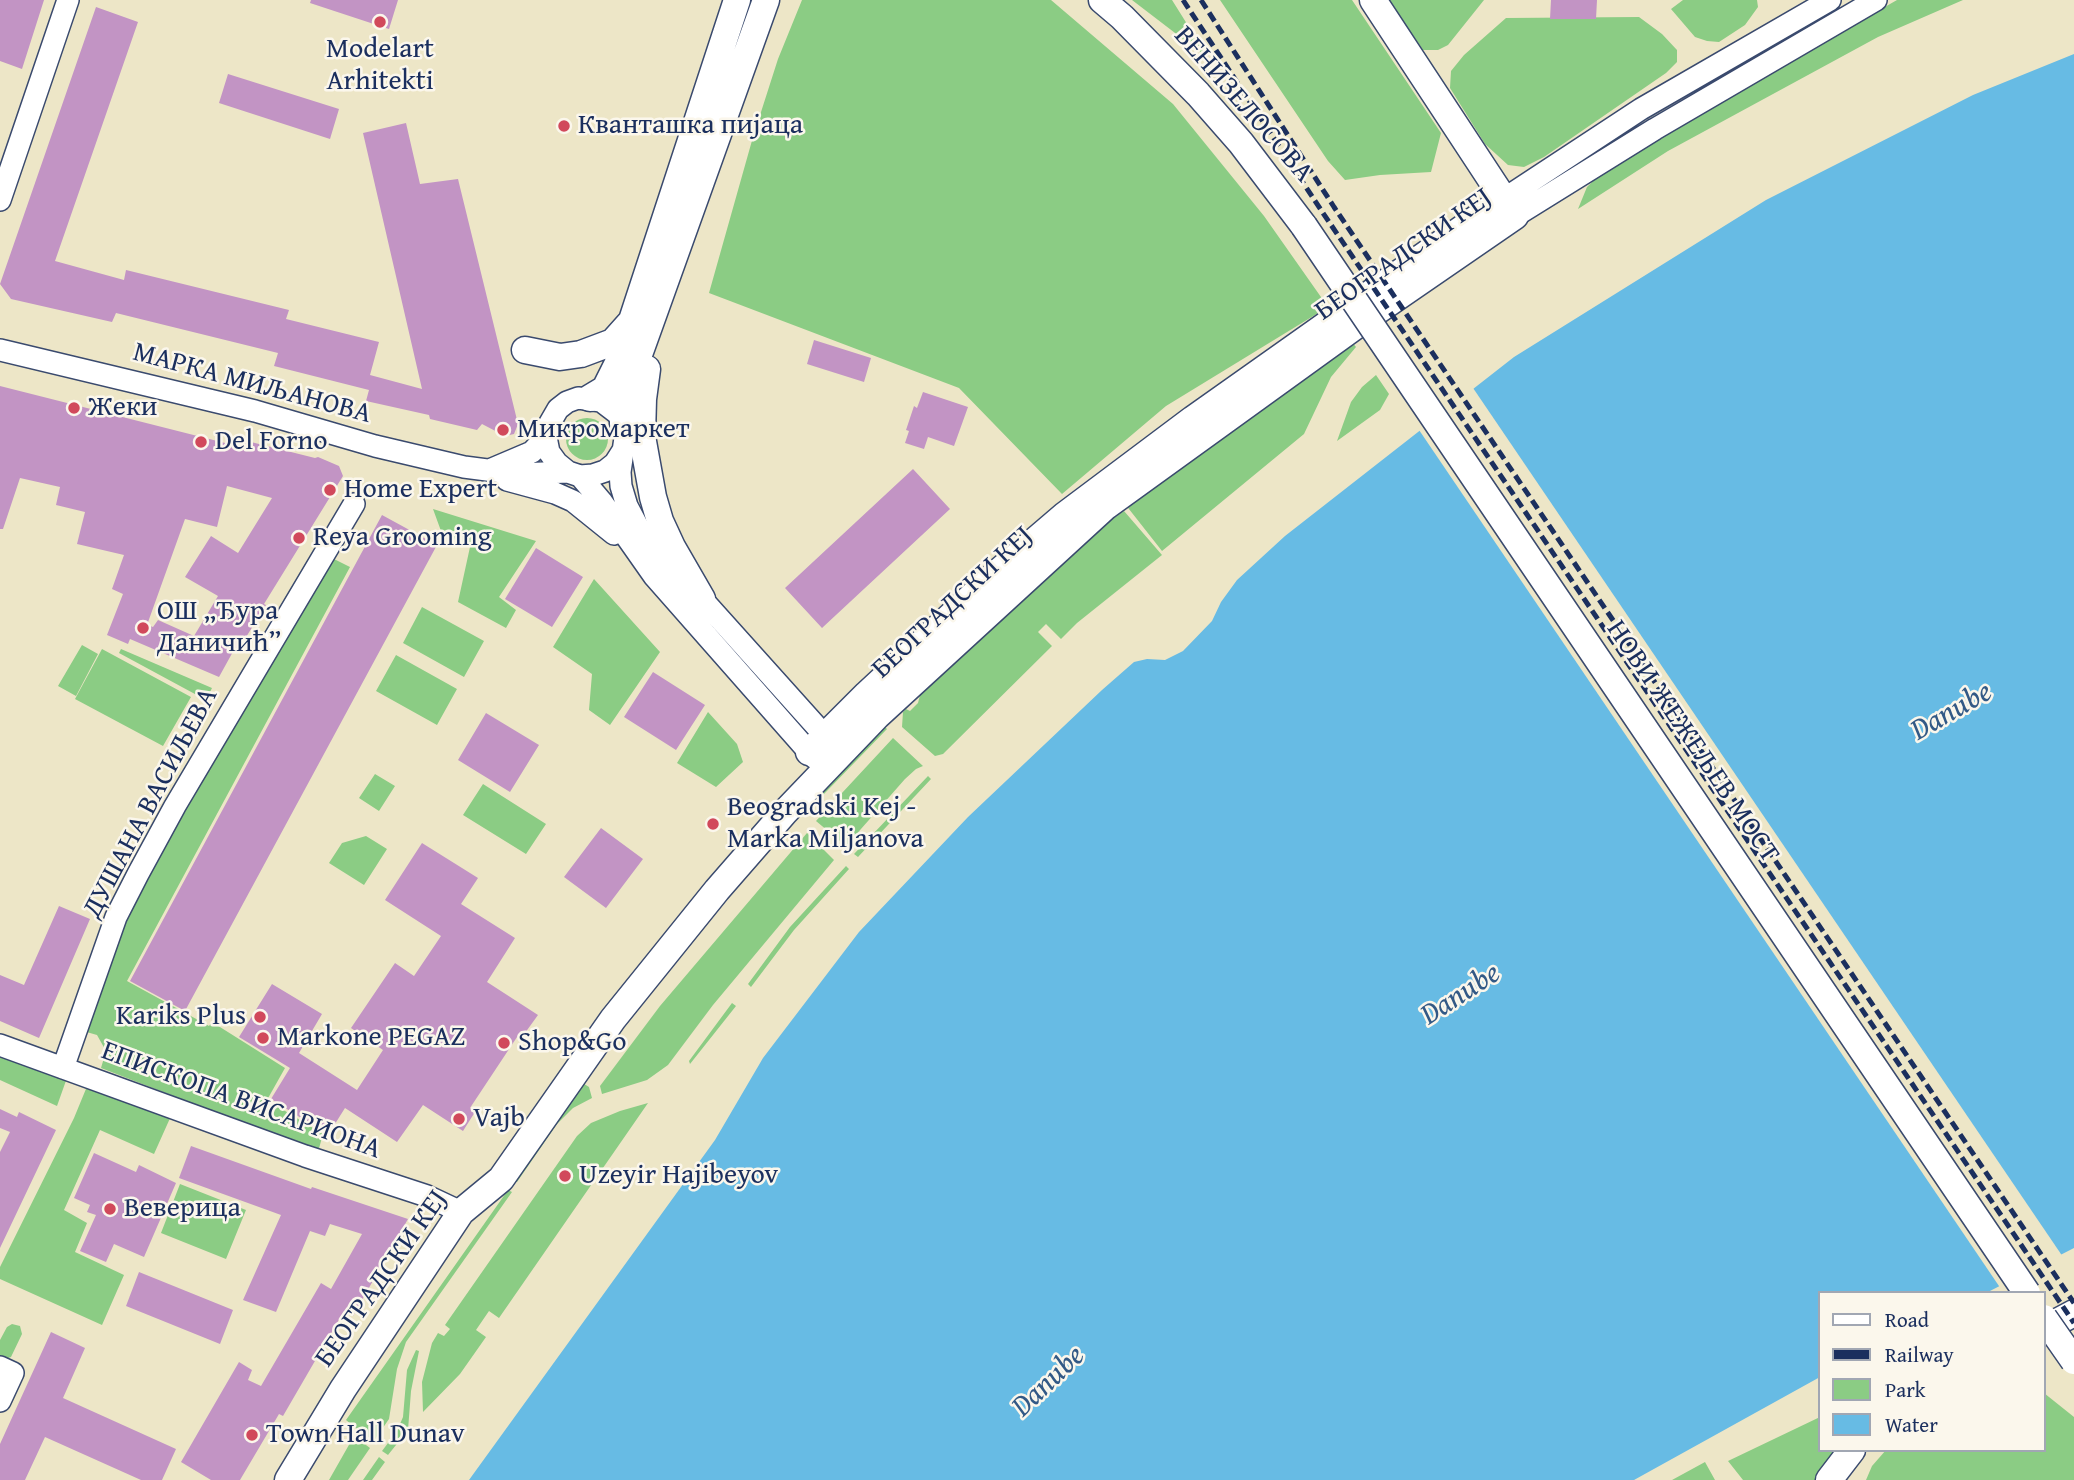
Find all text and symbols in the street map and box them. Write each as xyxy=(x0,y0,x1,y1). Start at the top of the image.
marker: Modelart Arhitekti xyxy=(372,14,388,30)
street label: ВЕНИЗЕЛОСОВА xyxy=(1166,20,1320,190)
place label: Modelart Arhitekti xyxy=(326,33,434,99)
place label: Кванташка пијаца xyxy=(578,109,803,143)
marker: Кванташка пијаца xyxy=(556,118,572,134)
street label: БЕОГРАДСКИ КЕЈ xyxy=(1309,182,1499,328)
street label: МАРКА МИЉАНОВА xyxy=(129,336,375,432)
place label: Жеки xyxy=(88,391,157,425)
marker: Жеки xyxy=(66,400,82,416)
place label: Микромаркет xyxy=(517,413,689,447)
marker: Микромаркет xyxy=(495,422,511,438)
place label: Del Forno xyxy=(215,425,328,459)
marker: Del Forno xyxy=(193,434,209,450)
place label: Home Expert xyxy=(344,473,497,507)
marker: Home Expert xyxy=(322,482,338,498)
street label: БЕОГРАДСКИ КЕЈ xyxy=(865,520,1041,686)
place label: Reya Grooming xyxy=(313,521,492,555)
marker: Reya Grooming xyxy=(291,530,307,546)
place label: ОШ „Ђура Даничић” xyxy=(157,595,281,661)
street label: НОВИ ЖЕЖЕЉЕВ МОСТ xyxy=(1598,614,1786,870)
marker: ОШ „Ђура Даничић” xyxy=(135,620,151,636)
water label: Danube xyxy=(1905,675,1999,749)
street label: ДУШАНА ВАСИЉЕВА xyxy=(76,682,226,924)
place label: Beogradski Kej - Marka Miljanova xyxy=(727,791,924,857)
marker: Beogradski Kej - Marka Miljanova xyxy=(705,816,721,832)
water label: Danube xyxy=(1414,956,1508,1034)
place label: Kariks Plus xyxy=(116,1000,246,1034)
marker: Kariks Plus xyxy=(252,1009,268,1025)
place label: Markone PEGAZ xyxy=(277,1021,465,1055)
place label: Shop&Go xyxy=(518,1026,626,1060)
marker: Markone PEGAZ xyxy=(255,1030,271,1046)
street label: ЕПИСКОПА ВИСАРИОНА xyxy=(97,1035,385,1167)
marker: Shop&Go xyxy=(496,1035,512,1051)
place label: Vajb xyxy=(473,1102,525,1136)
marker: Vajb xyxy=(451,1111,467,1127)
place label: Uzeyir Hajibeyov xyxy=(579,1159,778,1193)
marker: Uzeyir Hajibeyov xyxy=(557,1168,573,1184)
street label: БЕОГРАДСКИ КЕЈ xyxy=(309,1184,455,1374)
place label: Веверица xyxy=(124,1192,241,1226)
marker: Веверица xyxy=(102,1201,118,1217)
legend xyxy=(1818,1291,2046,1452)
text: Road xyxy=(1885,1304,1929,1335)
water label: Danube xyxy=(1005,1339,1093,1425)
text: Railway xyxy=(1885,1339,1954,1370)
text: Park xyxy=(1885,1374,1926,1405)
text: Water xyxy=(1885,1409,1938,1440)
place label: Town Hall Dunav xyxy=(266,1418,465,1452)
marker: Town Hall Dunav xyxy=(244,1427,260,1443)

